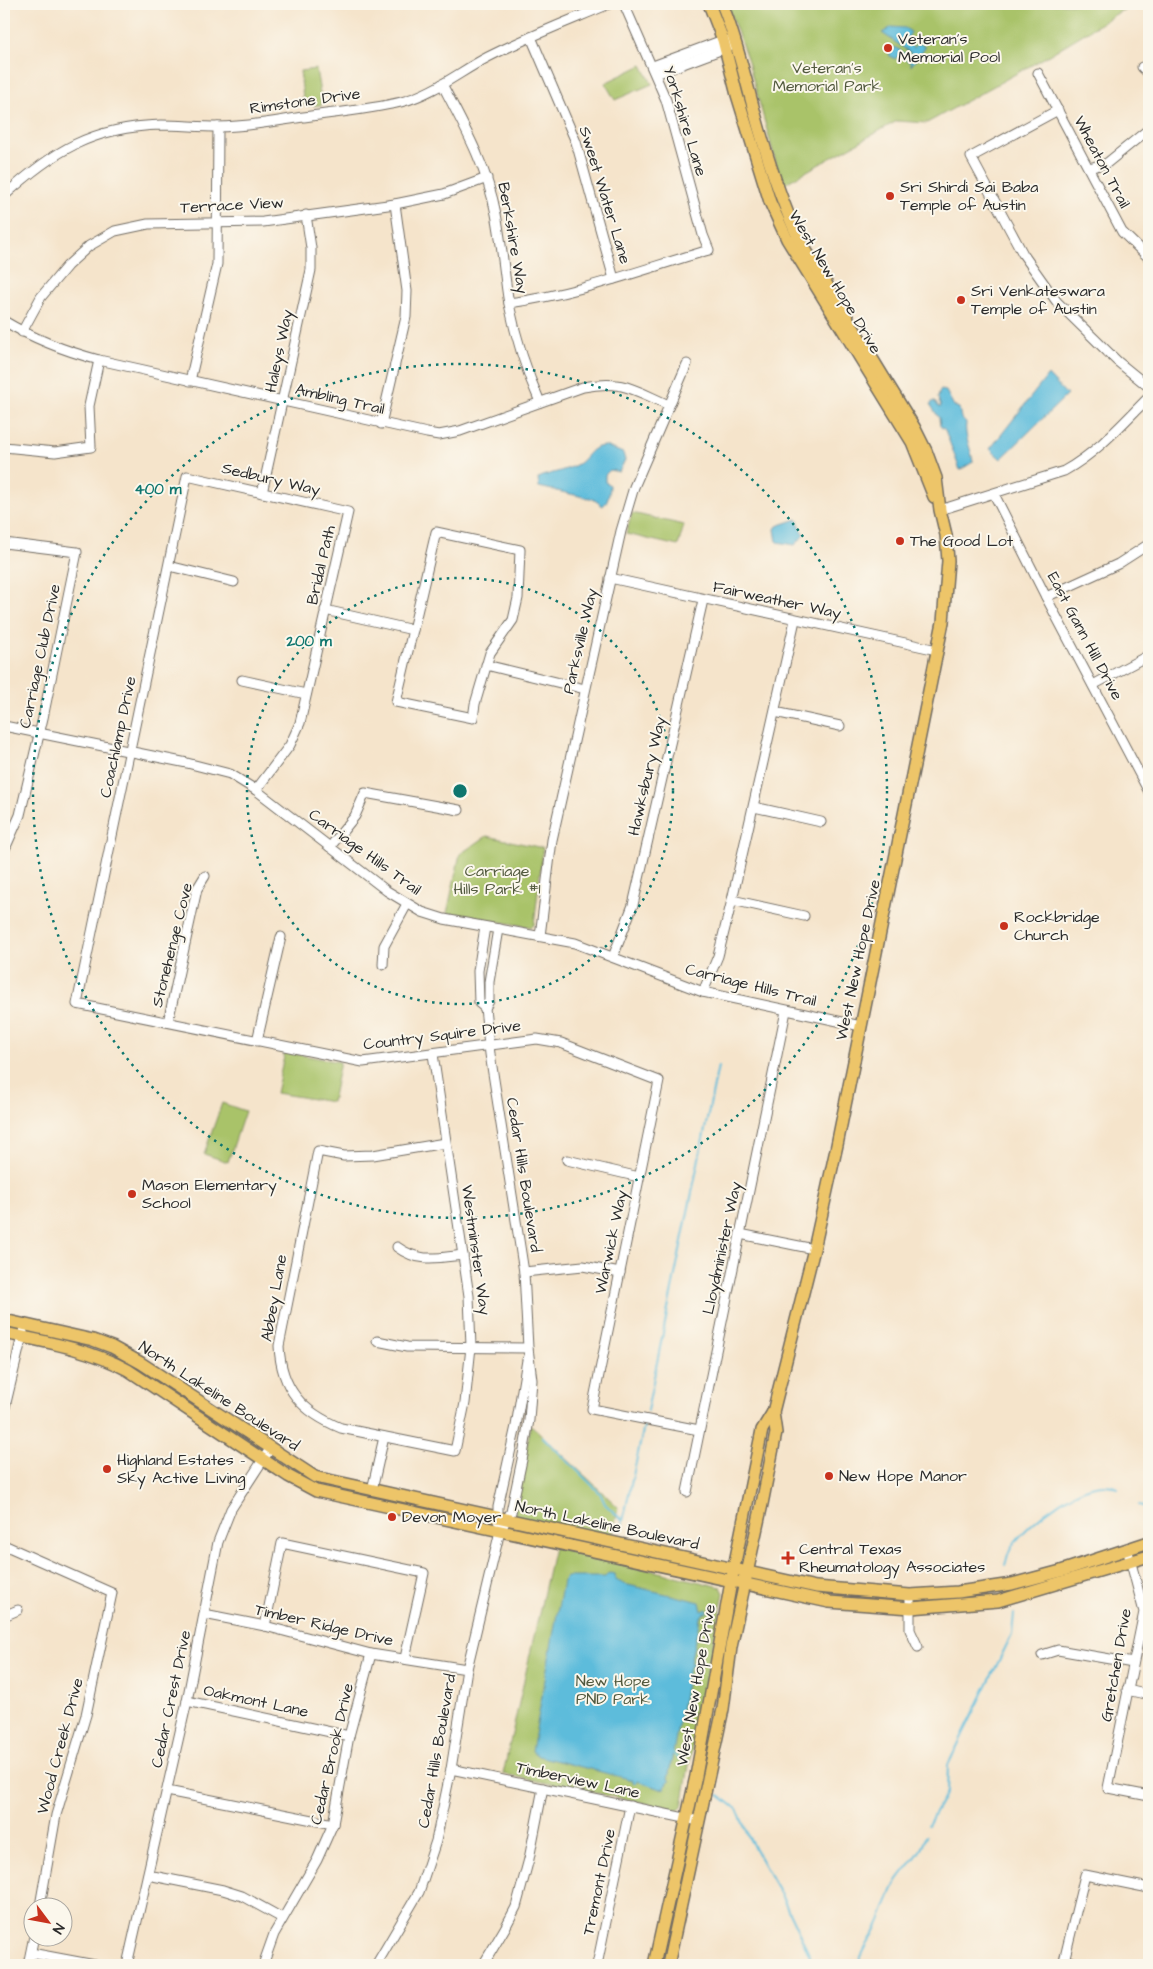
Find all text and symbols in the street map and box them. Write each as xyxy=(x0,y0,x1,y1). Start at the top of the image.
place label: Veteran's Memorial Pool xyxy=(898,28,1000,68)
marker: Veteran's Memorial Pool xyxy=(882,42,894,54)
park label: Veteran's Memorial Park xyxy=(773,57,882,97)
street label: Yorkshire Lane xyxy=(658,63,712,179)
street label: Rimstone Drive xyxy=(248,82,362,120)
street label: Wheaton Trail xyxy=(1068,112,1136,212)
street label: Sweet Water Lane xyxy=(574,123,636,267)
place label: Sri Shirdi Sai Baba Temple of Austin xyxy=(900,176,1038,216)
street label: Berkshire Way xyxy=(491,180,534,296)
marker: Sri Shirdi Sai Baba Temple of Austin xyxy=(884,190,896,202)
street label: Terrace View xyxy=(180,191,284,219)
street label: West New Hope Drive xyxy=(783,206,887,358)
place label: Sri Venkateswara Temple of Austin xyxy=(971,280,1105,320)
marker: Sri Venkateswara Temple of Austin xyxy=(955,294,967,306)
street label: Haleys Way xyxy=(259,307,300,395)
street label: Ambling Trail xyxy=(293,378,387,421)
street label: Sedbury Way xyxy=(219,457,323,502)
text: 400 m xyxy=(135,479,182,500)
street label: Bridal Path xyxy=(301,523,341,607)
place label: The Good Lot xyxy=(910,530,1014,552)
marker: The Good Lot xyxy=(894,535,906,547)
street label: East Gann Hill Drive xyxy=(1042,568,1128,704)
street label: Fairweather Way xyxy=(711,576,843,625)
street label: Carriage Club Drive xyxy=(14,582,67,730)
street label: Parksville Way xyxy=(557,586,604,696)
text: 200 m xyxy=(285,631,332,652)
street label: Coachlamp Drive xyxy=(94,674,142,800)
street label: Hawksbury Way xyxy=(623,714,672,838)
centre of rings xyxy=(451,782,469,800)
street label: Carriage Hills Trail xyxy=(304,804,426,901)
park label: Carriage Hills Park #1 xyxy=(453,860,541,900)
street label: West New Hope Drive xyxy=(830,877,886,1042)
street label: Stonehenge Cove xyxy=(146,880,199,1010)
place label: Rockbridge Church xyxy=(1014,906,1100,946)
marker: Rockbridge Church xyxy=(998,920,1010,932)
street label: Carriage Hills Trail xyxy=(683,958,819,1013)
street label: Country Squire Drive xyxy=(362,1014,522,1057)
street label: Cedar Hills Boulevard xyxy=(501,1096,547,1254)
place label: Mason Elementary School xyxy=(142,1174,277,1214)
street label: Lloydminister Way xyxy=(697,1179,748,1317)
street label: Westminster Way xyxy=(455,1183,496,1317)
marker: Mason Elementary School xyxy=(126,1188,138,1200)
street label: Warwick Way xyxy=(589,1188,634,1296)
street label: Abbey Lane xyxy=(256,1252,294,1343)
street label: North Lakeline Boulevard xyxy=(134,1336,304,1456)
place label: Highland Estates - Sky Active Living xyxy=(117,1449,245,1490)
marker: Highland Estates - Sky Active Living xyxy=(101,1463,113,1475)
place label: New Hope Manor xyxy=(839,1465,967,1487)
marker: New Hope Manor xyxy=(823,1470,835,1482)
street label: North Lakeline Boulevard xyxy=(513,1495,701,1555)
place label: Devon Moyer xyxy=(402,1506,501,1529)
marker: Devon Moyer xyxy=(386,1511,398,1523)
place label: Central Texas Rheumatology Associates xyxy=(799,1538,985,1579)
marker: Central Texas Rheumatology Associates xyxy=(781,1551,795,1565)
street label: Timber Ridge Drive xyxy=(252,1598,396,1653)
street label: West New Hope Drive xyxy=(671,1602,721,1768)
street label: Gretchen Drive xyxy=(1095,1606,1137,1723)
street label: Cedar Crest Drive xyxy=(146,1628,196,1770)
park label: New Hope PND Park xyxy=(576,1670,650,1710)
street label: Cedar Hills Boulevard xyxy=(413,1672,461,1830)
street label: Wood Creek Drive xyxy=(31,1675,89,1816)
street label: Oakmont Lane xyxy=(201,1679,311,1723)
street label: Cedar Brook Drive xyxy=(305,1681,359,1827)
street label: Timberview Lane xyxy=(514,1756,642,1804)
street label: Tremont Drive xyxy=(577,1826,621,1937)
north arrow xyxy=(22,1896,72,1946)
text: N xyxy=(47,1919,69,1938)

